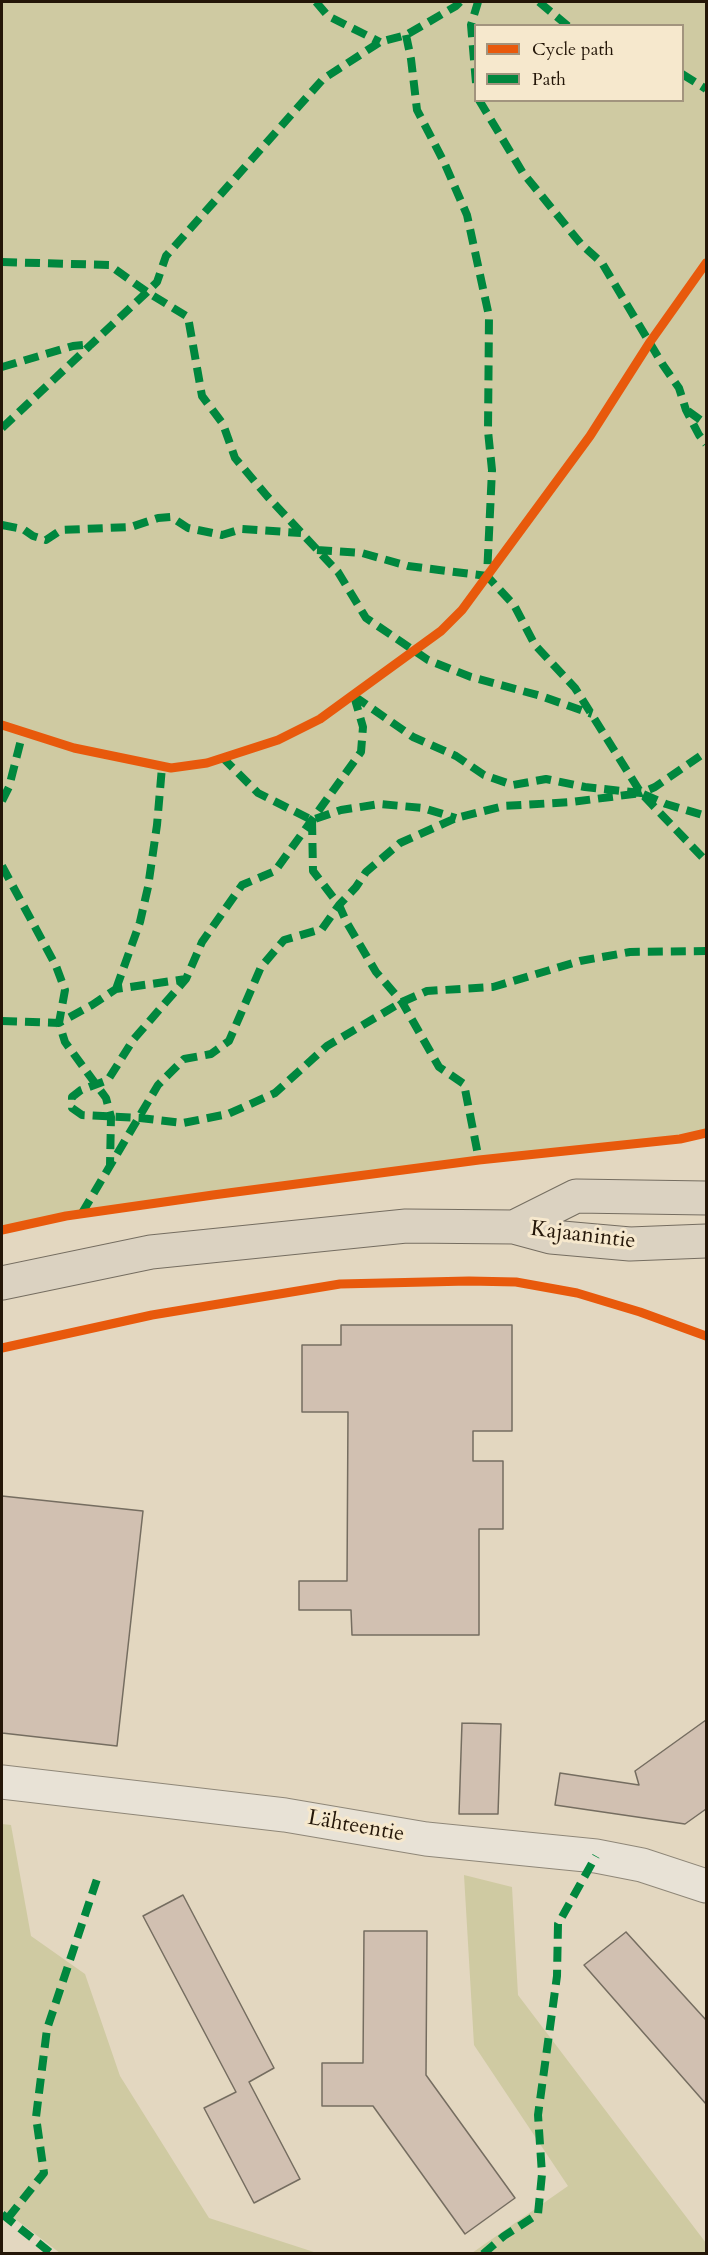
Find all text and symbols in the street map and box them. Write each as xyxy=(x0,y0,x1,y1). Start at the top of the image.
legend xyxy=(474,24,684,102)
text: Cycle path xyxy=(532,37,614,62)
text: Path xyxy=(532,67,566,92)
street label: Kajaanintie xyxy=(529,1216,637,1256)
street label: Lähteentie xyxy=(306,1806,406,1848)

